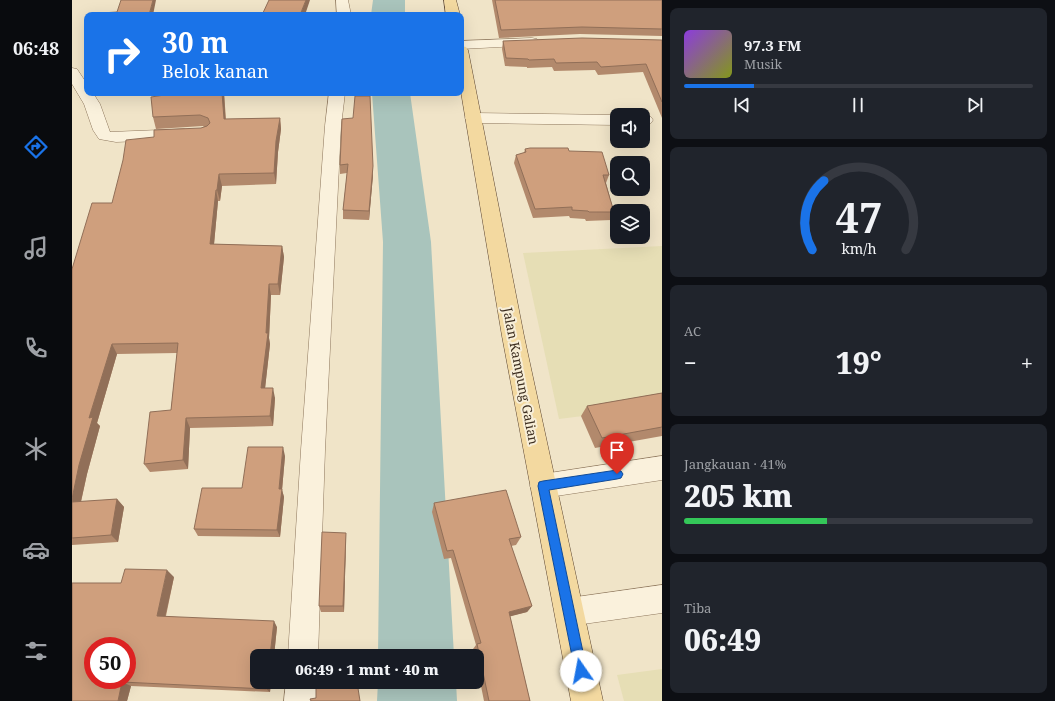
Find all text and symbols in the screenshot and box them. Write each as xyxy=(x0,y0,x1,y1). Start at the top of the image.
text: 30 m xyxy=(162,23,229,61)
icon: right xyxy=(96,28,148,80)
text: 97.3 FM xyxy=(744,35,801,55)
text: 06:48 xyxy=(13,36,59,60)
text: Musik xyxy=(744,55,782,73)
text: Belok kanan xyxy=(162,59,269,83)
icon: previous xyxy=(731,94,753,116)
icon: pause xyxy=(847,94,869,116)
icon: next xyxy=(964,94,986,116)
map controls xyxy=(610,108,650,244)
button: sound xyxy=(610,108,650,148)
icon: directions xyxy=(22,133,50,161)
button: search xyxy=(610,156,650,196)
text: 47 xyxy=(835,189,882,245)
button: layers xyxy=(610,204,650,244)
icon: music xyxy=(22,234,50,262)
text: km/h xyxy=(841,238,876,257)
street label: Jalan Kampung Galian xyxy=(499,305,543,447)
text: AC xyxy=(684,322,701,340)
icon: phone xyxy=(22,334,50,362)
text: 19° xyxy=(836,342,882,383)
text: − xyxy=(684,347,697,377)
text: + xyxy=(1021,347,1033,377)
pin xyxy=(600,433,634,474)
icon: climate xyxy=(22,435,50,463)
icon: arrive xyxy=(606,439,628,461)
text: Jangkauan · 41% xyxy=(684,455,786,473)
text: 205 km xyxy=(684,475,793,516)
icon: car xyxy=(22,536,50,564)
text: Tiba xyxy=(684,599,711,617)
text: 06:49 xyxy=(684,619,761,660)
icon: filters xyxy=(22,637,50,665)
speed limit sign: 50 xyxy=(84,637,136,689)
position arrow xyxy=(560,650,602,692)
text: 06:49 · 1 mnt · 40 m xyxy=(295,659,439,679)

